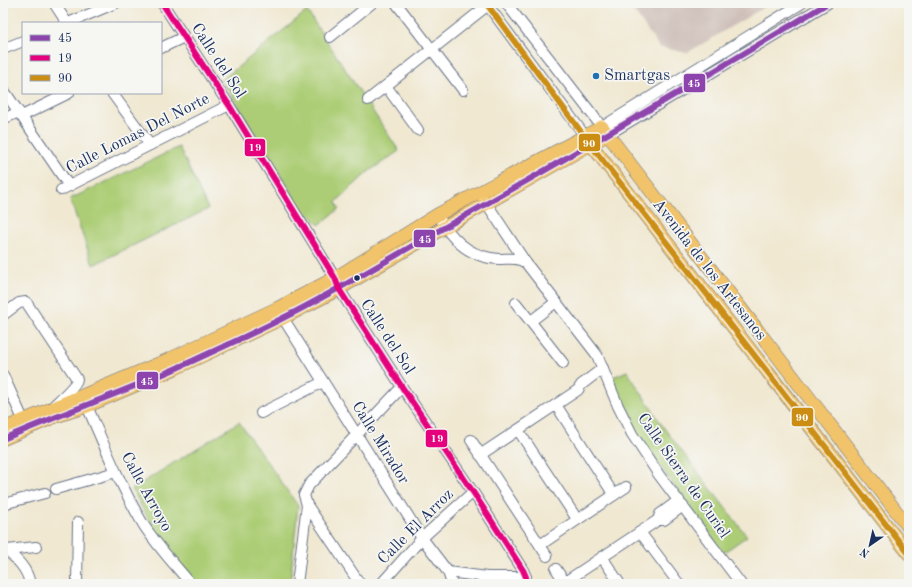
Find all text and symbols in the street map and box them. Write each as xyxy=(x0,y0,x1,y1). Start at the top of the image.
street label: Calle del Sol xyxy=(188,21,248,101)
legend xyxy=(22,22,162,94)
text: 45 xyxy=(58,32,72,45)
text: 19 xyxy=(58,53,72,65)
place label: Smartgas xyxy=(604,68,670,84)
marker: Smartgas xyxy=(591,71,601,81)
text: 90 xyxy=(58,73,72,85)
line badge: 45 xyxy=(683,73,706,93)
text: 45 xyxy=(688,79,700,90)
street label: Calle Lomas Del Norte xyxy=(64,91,212,177)
line badge: 90 xyxy=(578,133,601,152)
line badge: 19 xyxy=(244,138,266,157)
text: 90 xyxy=(583,139,595,150)
text: 19 xyxy=(249,143,261,154)
street label: Avenida de los Artesanos xyxy=(649,197,769,344)
line badge: 45 xyxy=(413,229,436,248)
text: 45 xyxy=(419,235,431,246)
unlabelled marker xyxy=(352,273,362,283)
street label: Calle del Sol xyxy=(357,297,417,377)
line badge: 45 xyxy=(136,371,159,390)
text: 45 xyxy=(141,377,153,388)
street label: Calle Mirador xyxy=(348,399,412,488)
line badge: 90 xyxy=(791,407,814,427)
street label: Calle Sierra de Curiel xyxy=(634,411,732,541)
text: 90 xyxy=(796,413,808,424)
line badge: 19 xyxy=(425,429,448,448)
text: 19 xyxy=(431,434,443,445)
street label: Calle Arroyo xyxy=(118,450,174,534)
street label: Calle El Arroz xyxy=(375,486,457,568)
north arrow xyxy=(850,525,890,565)
text: N xyxy=(858,545,872,559)

